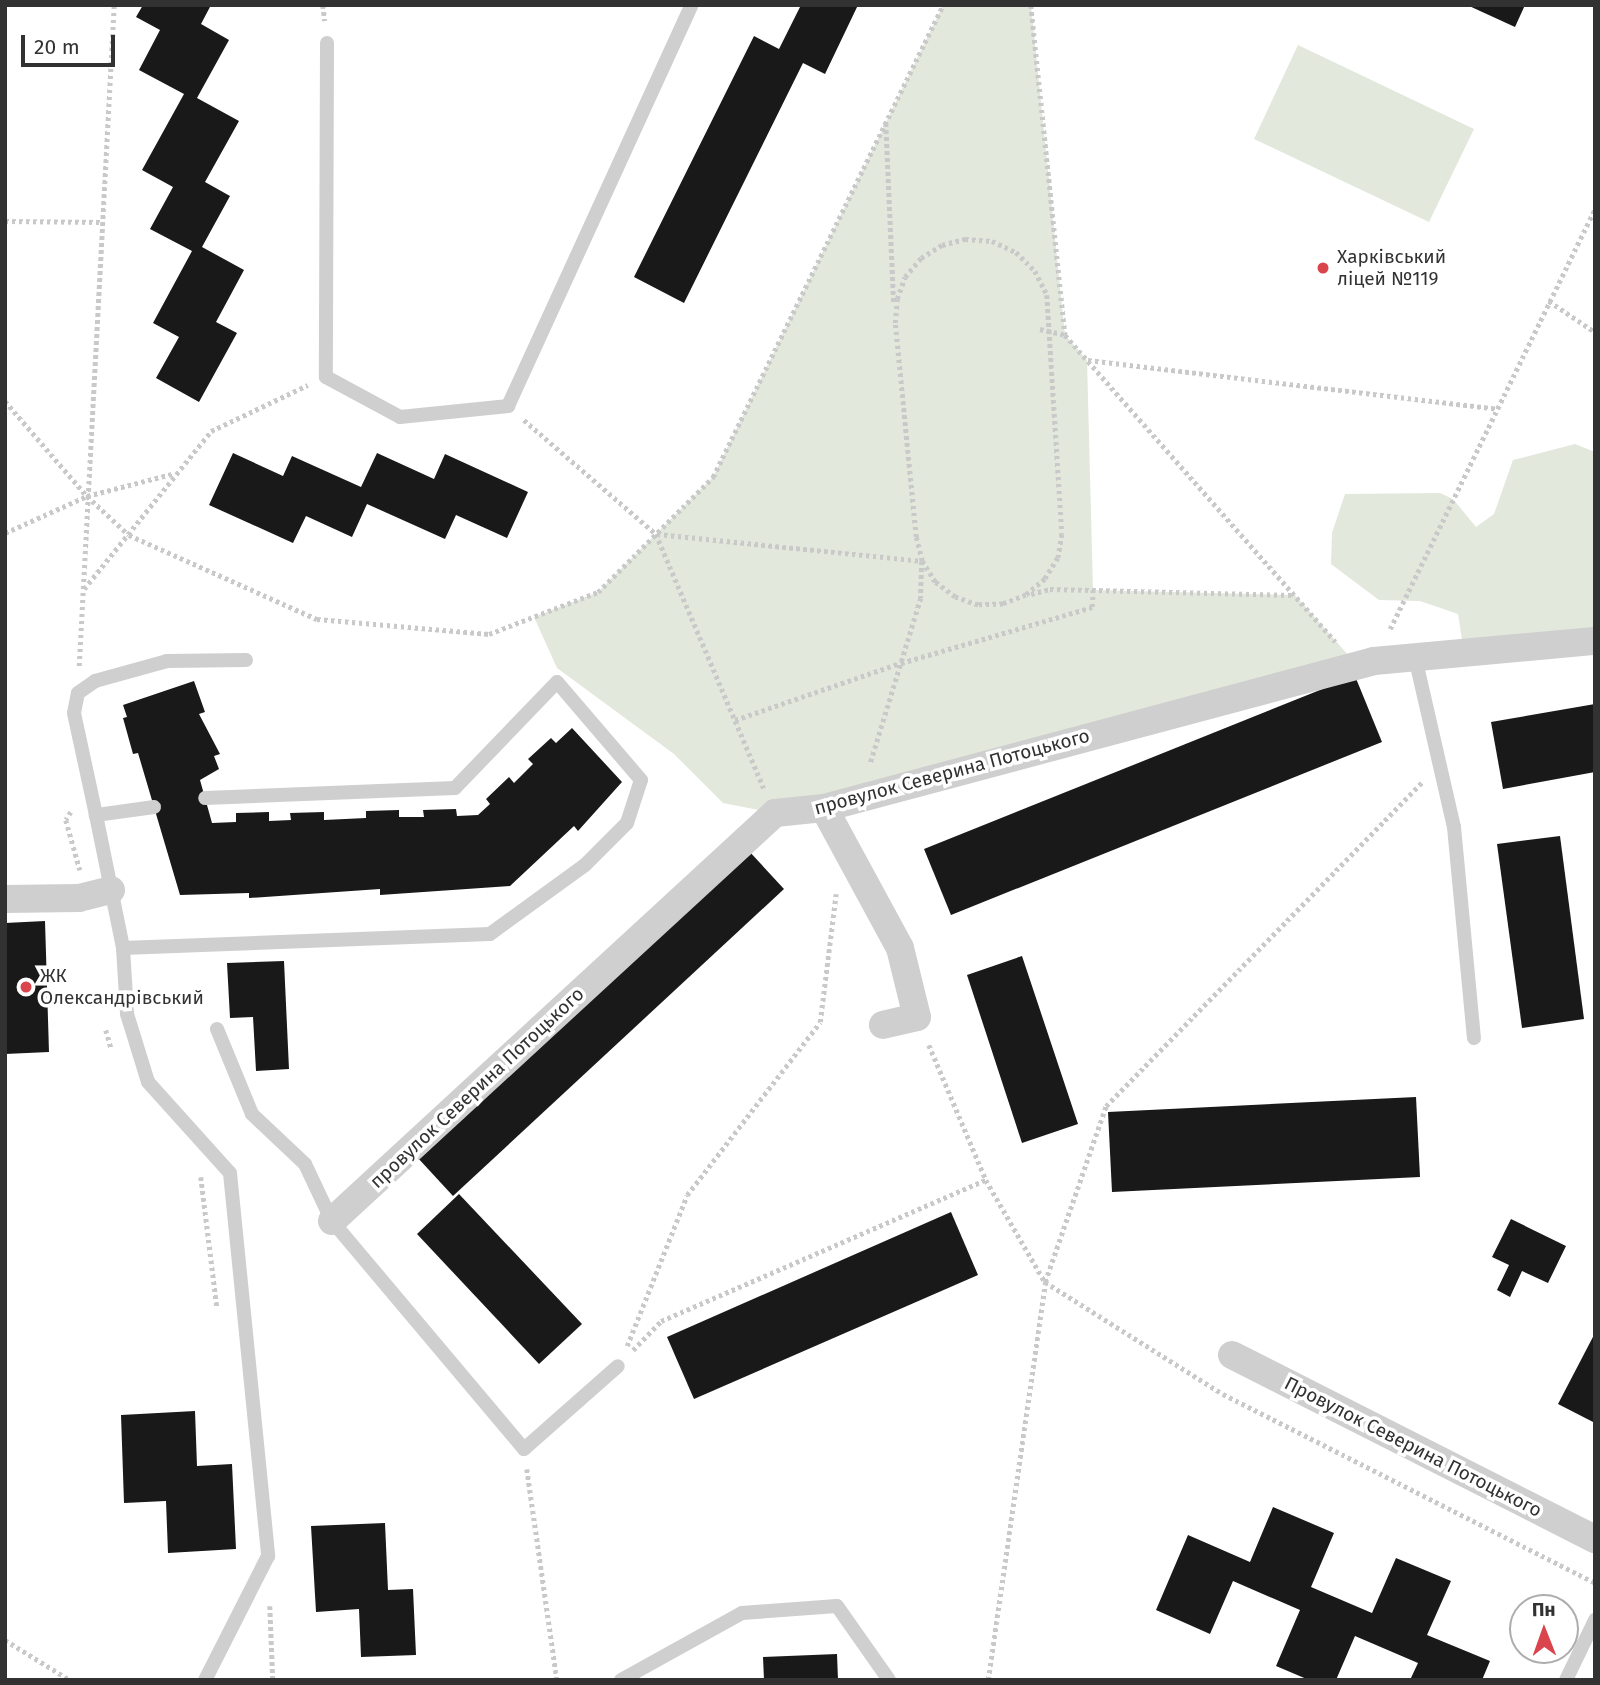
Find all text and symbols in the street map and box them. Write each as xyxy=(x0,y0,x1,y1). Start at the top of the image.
scale bar xyxy=(24,21,119,65)
text: 20 m xyxy=(34,34,80,60)
place label: Харківський ліцей №119 xyxy=(1337,246,1446,290)
marker: Харківський ліцей №119 xyxy=(1315,260,1331,276)
street label: провулок Северина Потоцького xyxy=(812,724,1092,820)
place label: ЖК Олександрівський xyxy=(40,965,204,1009)
marker: ЖК Олександрівський xyxy=(18,979,34,995)
street label: провулок Северина Потоцького xyxy=(365,983,589,1193)
street label: Провулок Северина Потоцького xyxy=(1281,1372,1545,1522)
north arrow xyxy=(1509,1594,1579,1664)
text: Пн xyxy=(1532,1598,1556,1621)

